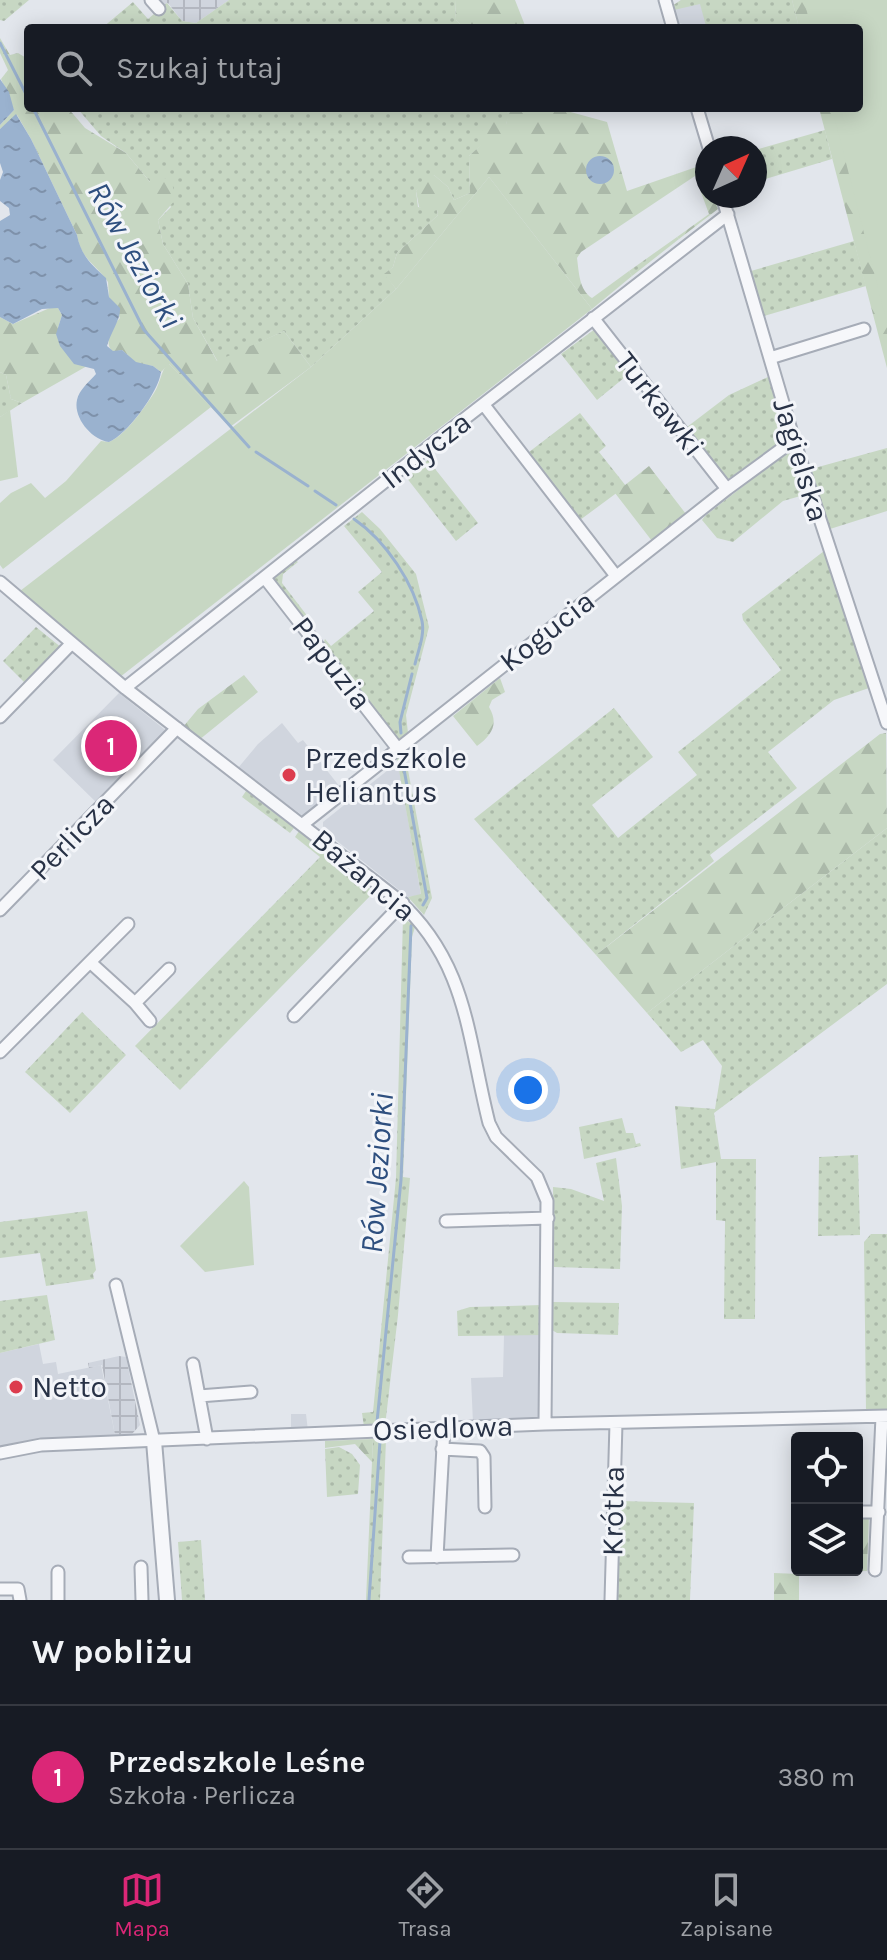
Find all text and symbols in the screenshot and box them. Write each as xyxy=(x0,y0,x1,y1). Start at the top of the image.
search box xyxy=(24,24,863,112)
icon: search xyxy=(52,46,96,90)
text: Szukaj tutaj xyxy=(116,50,283,86)
north arrow xyxy=(695,136,767,208)
water label: Rów Jeziorki xyxy=(80,175,190,335)
street label: Turkawki xyxy=(608,344,712,464)
street label: Jagielska xyxy=(765,394,837,526)
street label: Indycza xyxy=(374,404,478,496)
street label: Kogucia xyxy=(492,583,602,679)
street label: Papuzia xyxy=(284,609,380,717)
pin: 1 xyxy=(85,716,137,776)
place label: Przedszkole Heliantus xyxy=(305,740,467,810)
marker: Przedszkole Heliantus xyxy=(280,766,298,784)
street label: Perlicza xyxy=(22,786,122,888)
street label: Bażancia xyxy=(305,821,423,929)
your location xyxy=(508,1070,548,1110)
water label: Rów Jeziorki xyxy=(353,1091,401,1255)
place label: Netto xyxy=(32,1369,107,1405)
marker: Netto xyxy=(7,1378,25,1396)
street label: Osiedlowa xyxy=(372,1408,514,1448)
map controls xyxy=(791,1432,863,1576)
button: locate xyxy=(791,1432,863,1504)
street label: Krótka xyxy=(594,1466,632,1556)
button: layers xyxy=(791,1504,863,1576)
text: W pobliżu xyxy=(32,1632,193,1672)
text: Przedszkole Leśne xyxy=(108,1744,366,1780)
text: 1 xyxy=(53,1762,63,1793)
text: 380 m xyxy=(778,1762,855,1793)
text: Szkoła · Perlicza xyxy=(108,1780,296,1811)
tab: Mapa xyxy=(114,1868,170,1942)
tab: Trasa xyxy=(398,1868,452,1942)
tab: Zapisane xyxy=(680,1868,773,1942)

